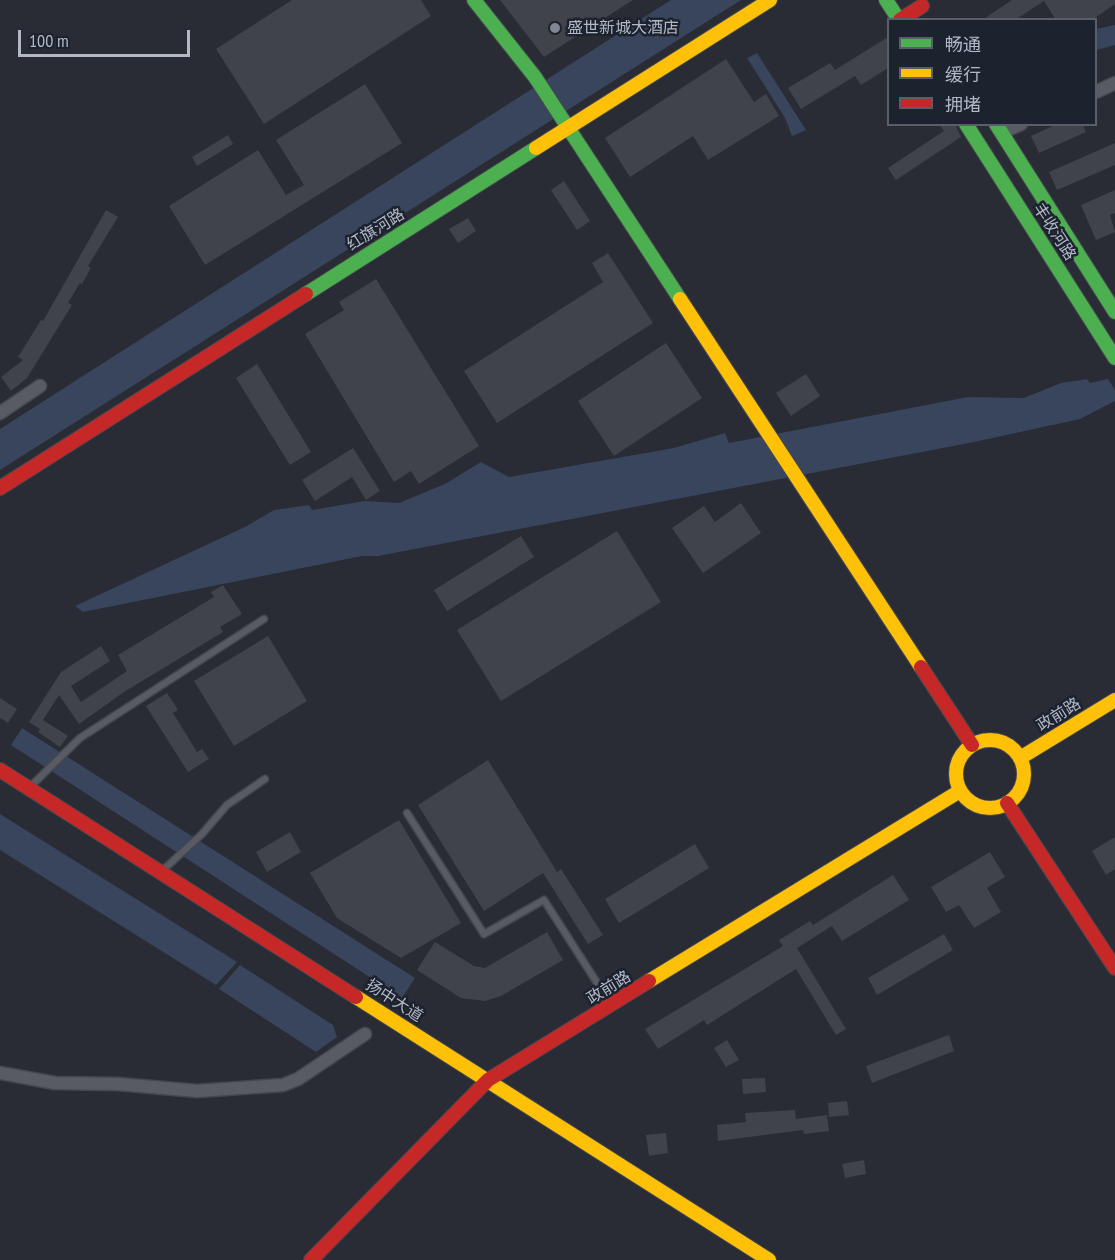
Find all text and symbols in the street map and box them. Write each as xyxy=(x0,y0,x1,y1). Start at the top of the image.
scale bar xyxy=(21,18,194,56)
place label: 盛世新城大酒店 xyxy=(567,18,679,38)
legend xyxy=(887,18,1097,126)
marker: 盛世新城大酒店 xyxy=(548,21,562,35)
text: 100 m xyxy=(29,29,69,52)
text: 畅通 xyxy=(945,33,981,56)
text: 缓行 xyxy=(945,63,981,86)
text: 拥堵 xyxy=(945,93,981,116)
street label: 丰收河路 xyxy=(1029,200,1079,264)
street label: 红旗河路 xyxy=(344,205,408,255)
street label: 政前路 xyxy=(1034,694,1084,736)
street label: 政前路 xyxy=(584,967,634,1009)
street label: 扬中大道 xyxy=(362,976,426,1026)

